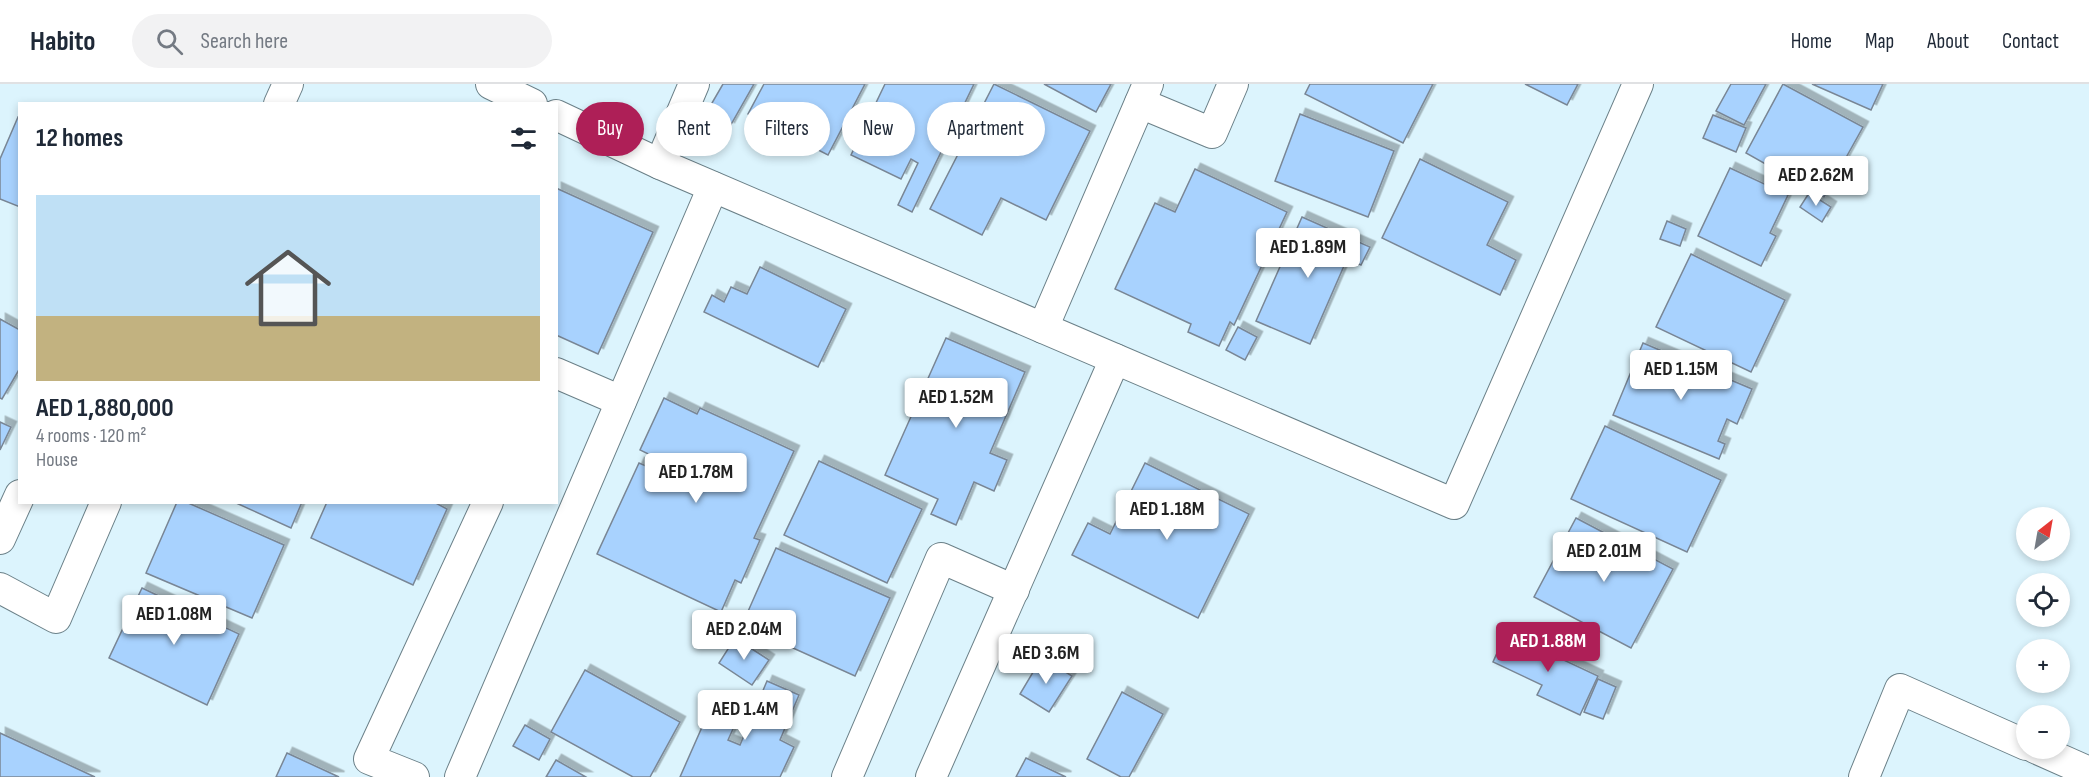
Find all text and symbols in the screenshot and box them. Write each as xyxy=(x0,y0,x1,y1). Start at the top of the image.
search box xyxy=(132,14,552,68)
text: Habito xyxy=(30,25,96,58)
icon: search xyxy=(153,25,186,58)
text: Search here xyxy=(201,28,288,55)
text: Home xyxy=(1791,29,1832,54)
text: Map xyxy=(1865,29,1894,54)
text: About xyxy=(1927,29,1969,54)
text: Contact xyxy=(2002,29,2059,54)
chip: Buy xyxy=(576,102,644,156)
chip: Rent xyxy=(656,102,732,156)
chip: Filters xyxy=(744,102,830,156)
chip: New xyxy=(842,102,915,156)
chip: Apartment xyxy=(927,102,1045,156)
icon: filters xyxy=(507,122,540,155)
text: 12 homes xyxy=(36,123,123,154)
pin: AED 2.62M xyxy=(1747,156,1885,207)
text: AED 2.62M xyxy=(1778,163,1854,187)
pin: AED 1.89M xyxy=(1239,228,1377,279)
icon: home xyxy=(234,234,342,342)
text: AED 1.89M xyxy=(1270,235,1346,259)
pin: AED 1.15M xyxy=(1612,350,1750,401)
text: AED 1.15M xyxy=(1644,357,1718,381)
pin: AED 1.52M xyxy=(887,378,1025,429)
text: AED 1.52M xyxy=(919,385,993,409)
text: AED 1,880,000 xyxy=(36,393,174,424)
text: 4 rooms · 120 m² xyxy=(36,424,147,448)
text: House xyxy=(36,448,78,472)
pin: AED 1.78M xyxy=(627,453,765,504)
text: AED 1.78M xyxy=(659,460,733,484)
pin: AED 1.18M xyxy=(1098,490,1236,541)
text: AED 1.18M xyxy=(1130,497,1204,521)
north arrow xyxy=(2016,507,2070,561)
map controls xyxy=(2016,507,2070,759)
pin: AED 2.01M xyxy=(1535,532,1673,583)
text: AED 2.01M xyxy=(1567,539,1641,563)
button: locate xyxy=(2016,573,2070,627)
pin: AED 1.08M xyxy=(105,595,243,646)
text: AED 1.08M xyxy=(136,602,212,626)
pin: AED 2.04M xyxy=(675,610,813,661)
text: AED 2.04M xyxy=(706,617,782,641)
pin: AED 1.88M xyxy=(1479,622,1617,673)
text: AED 1.88M xyxy=(1510,629,1586,653)
pin: AED 3.6M xyxy=(984,634,1108,685)
button: + xyxy=(2016,639,2070,693)
text: AED 3.6M xyxy=(1013,641,1079,665)
pin: AED 1.4M xyxy=(683,690,807,741)
text: AED 1.4M xyxy=(712,697,778,721)
button: − xyxy=(2016,705,2070,759)

